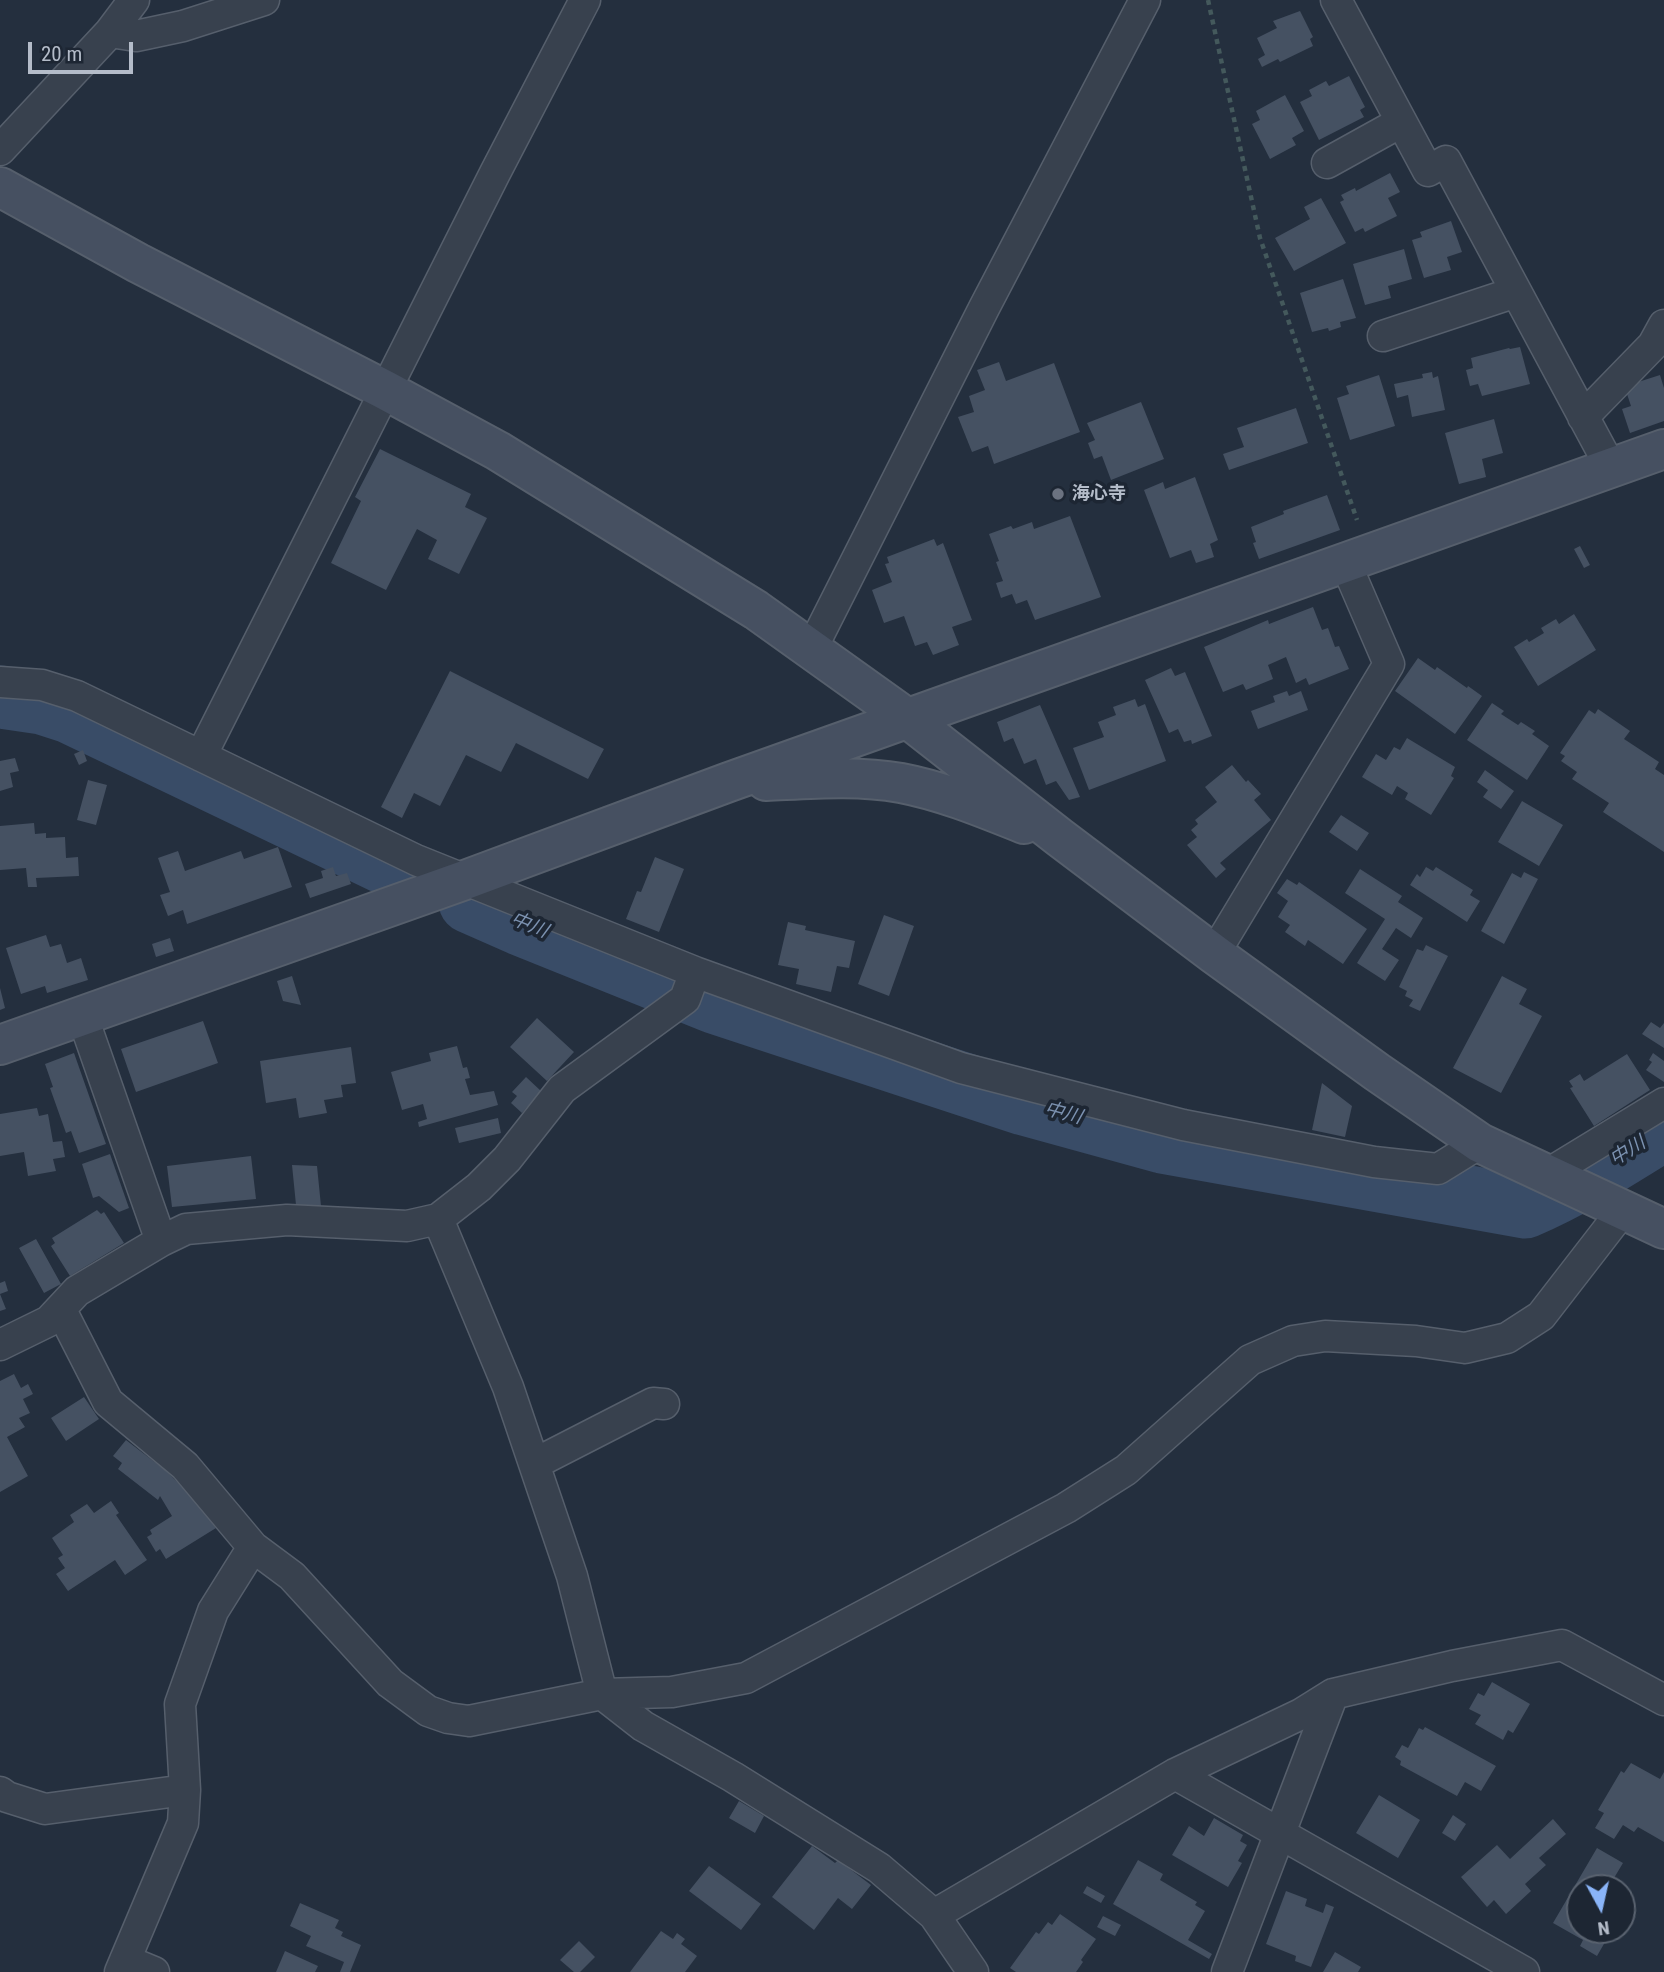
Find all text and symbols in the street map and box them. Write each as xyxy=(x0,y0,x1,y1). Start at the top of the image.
scale bar xyxy=(32,28,136,72)
text: 20 m xyxy=(41,42,82,66)
place label: 海心寺 xyxy=(1072,483,1126,505)
marker: 海心寺 xyxy=(1050,486,1066,502)
water label: 中川 xyxy=(507,908,551,944)
water label: 中川 xyxy=(1042,1098,1084,1130)
water label: 中川 xyxy=(1606,1132,1650,1172)
north arrow xyxy=(1566,1874,1636,1944)
text: N xyxy=(1596,1916,1611,1941)

